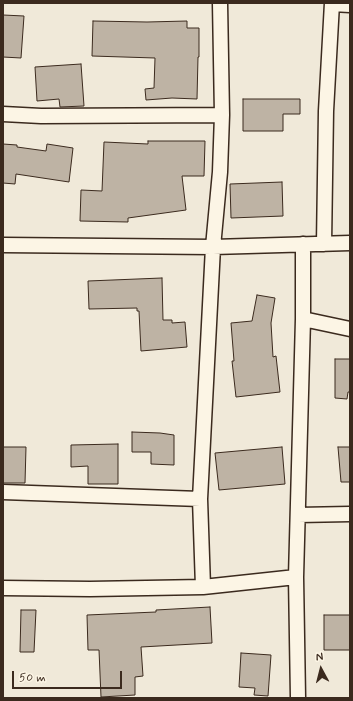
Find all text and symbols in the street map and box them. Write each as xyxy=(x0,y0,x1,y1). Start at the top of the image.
north arrow xyxy=(301,649,341,689)
text: N xyxy=(315,650,324,664)
scale bar xyxy=(14,663,124,689)
text: 50 m xyxy=(19,670,46,686)

